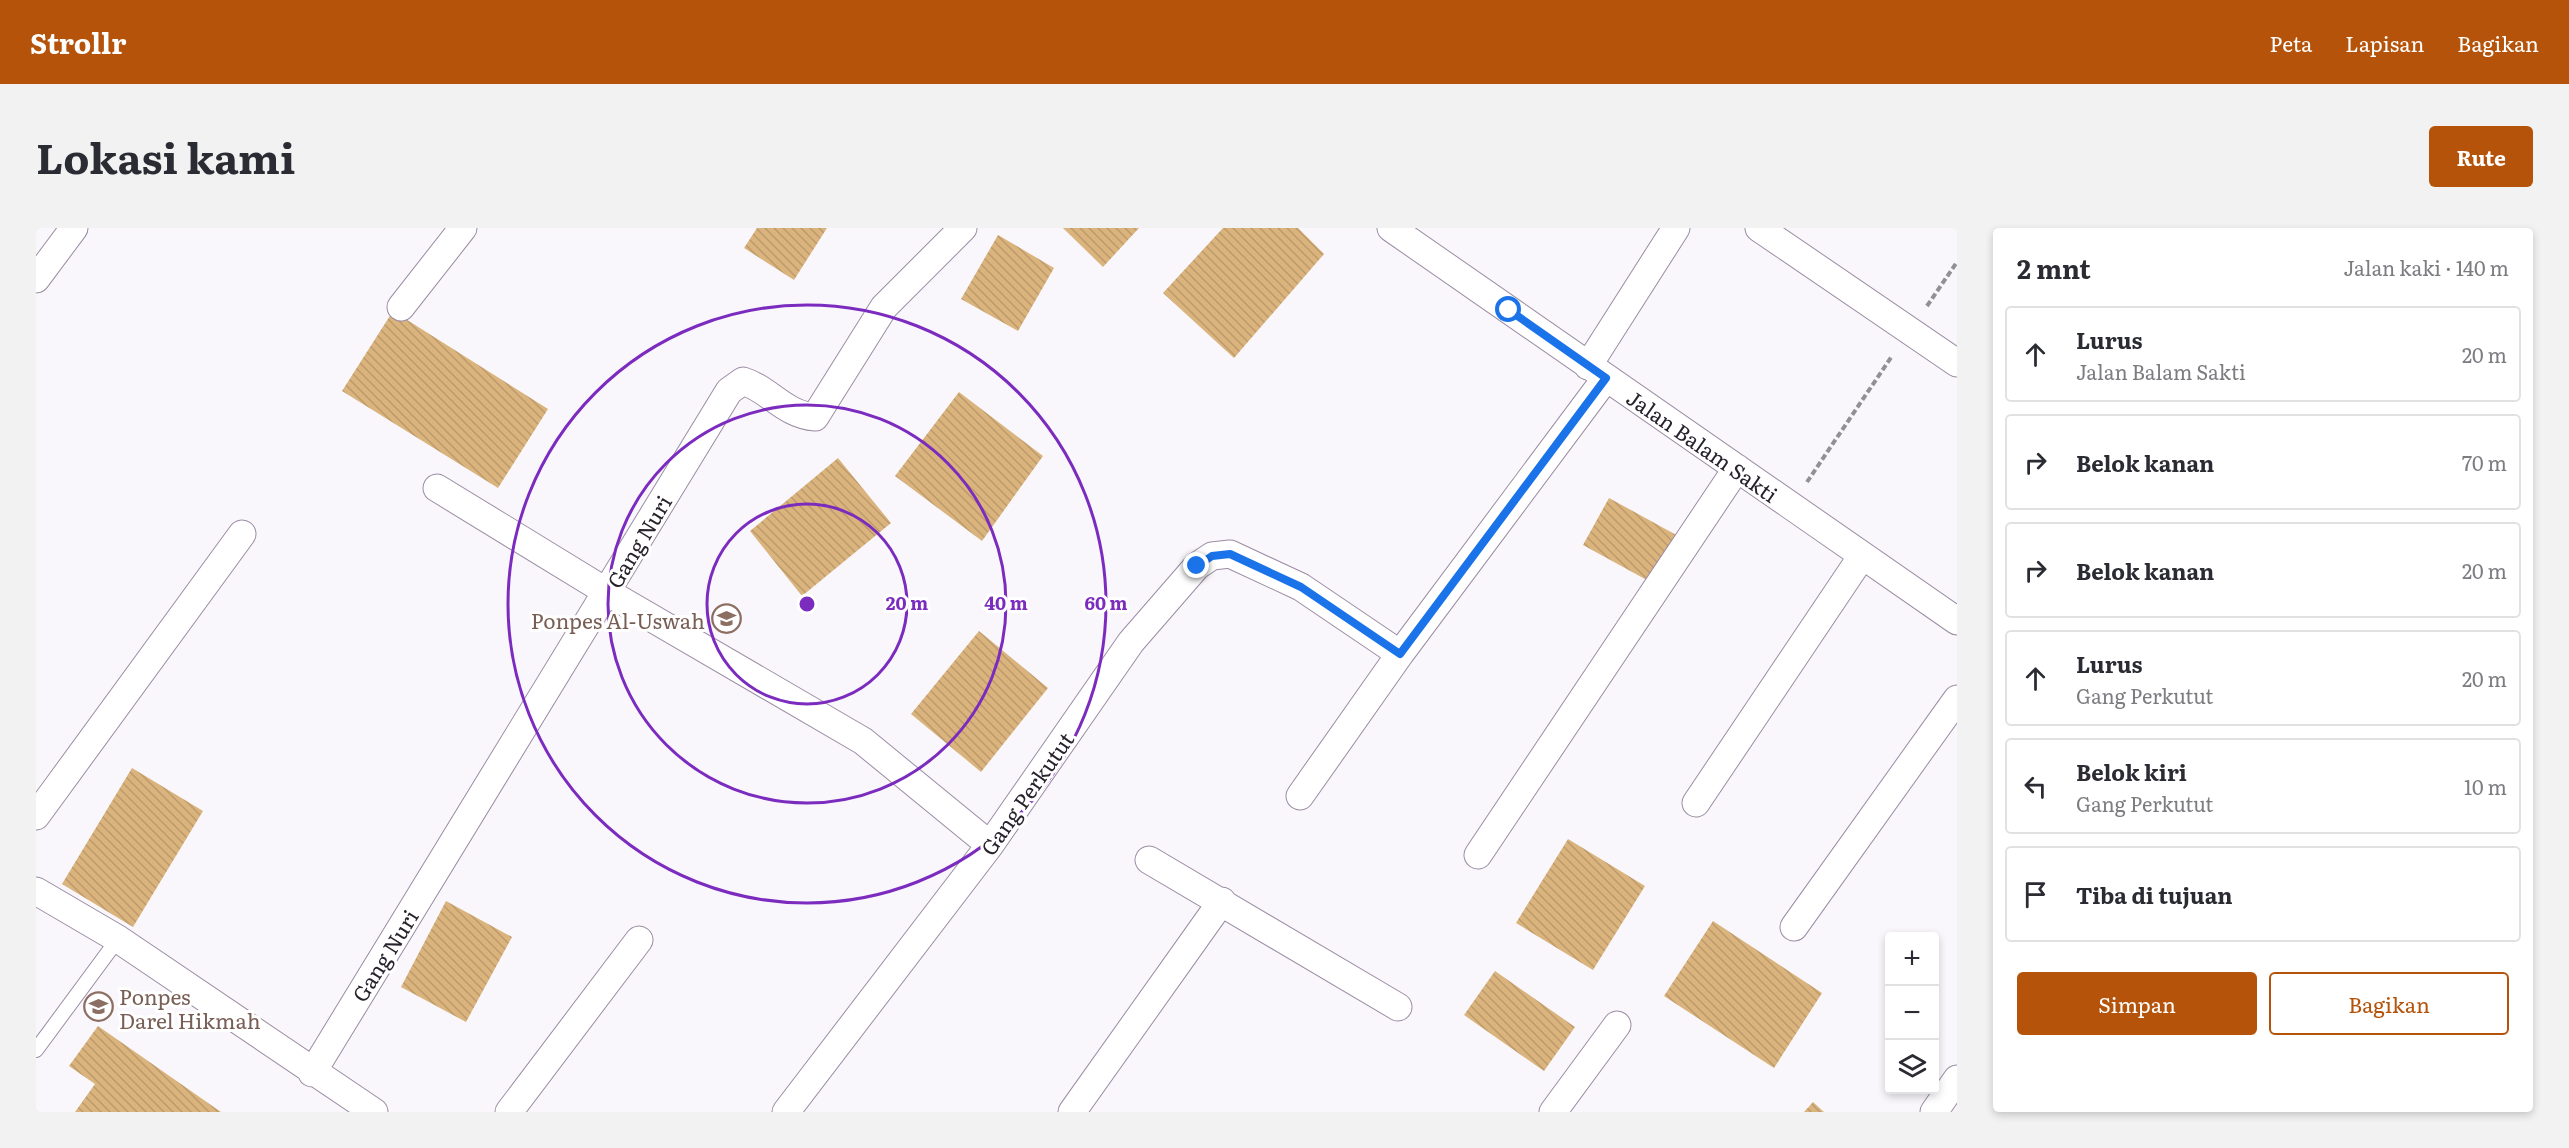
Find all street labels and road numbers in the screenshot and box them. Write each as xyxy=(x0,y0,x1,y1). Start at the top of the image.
street label: Jalan Balam Sakti xyxy=(1621,381,1785,509)
street label: Gang Nuri xyxy=(598,489,678,593)
street label: Gang Perkutut xyxy=(972,725,1080,861)
street label: Gang Nuri xyxy=(343,903,425,1007)

